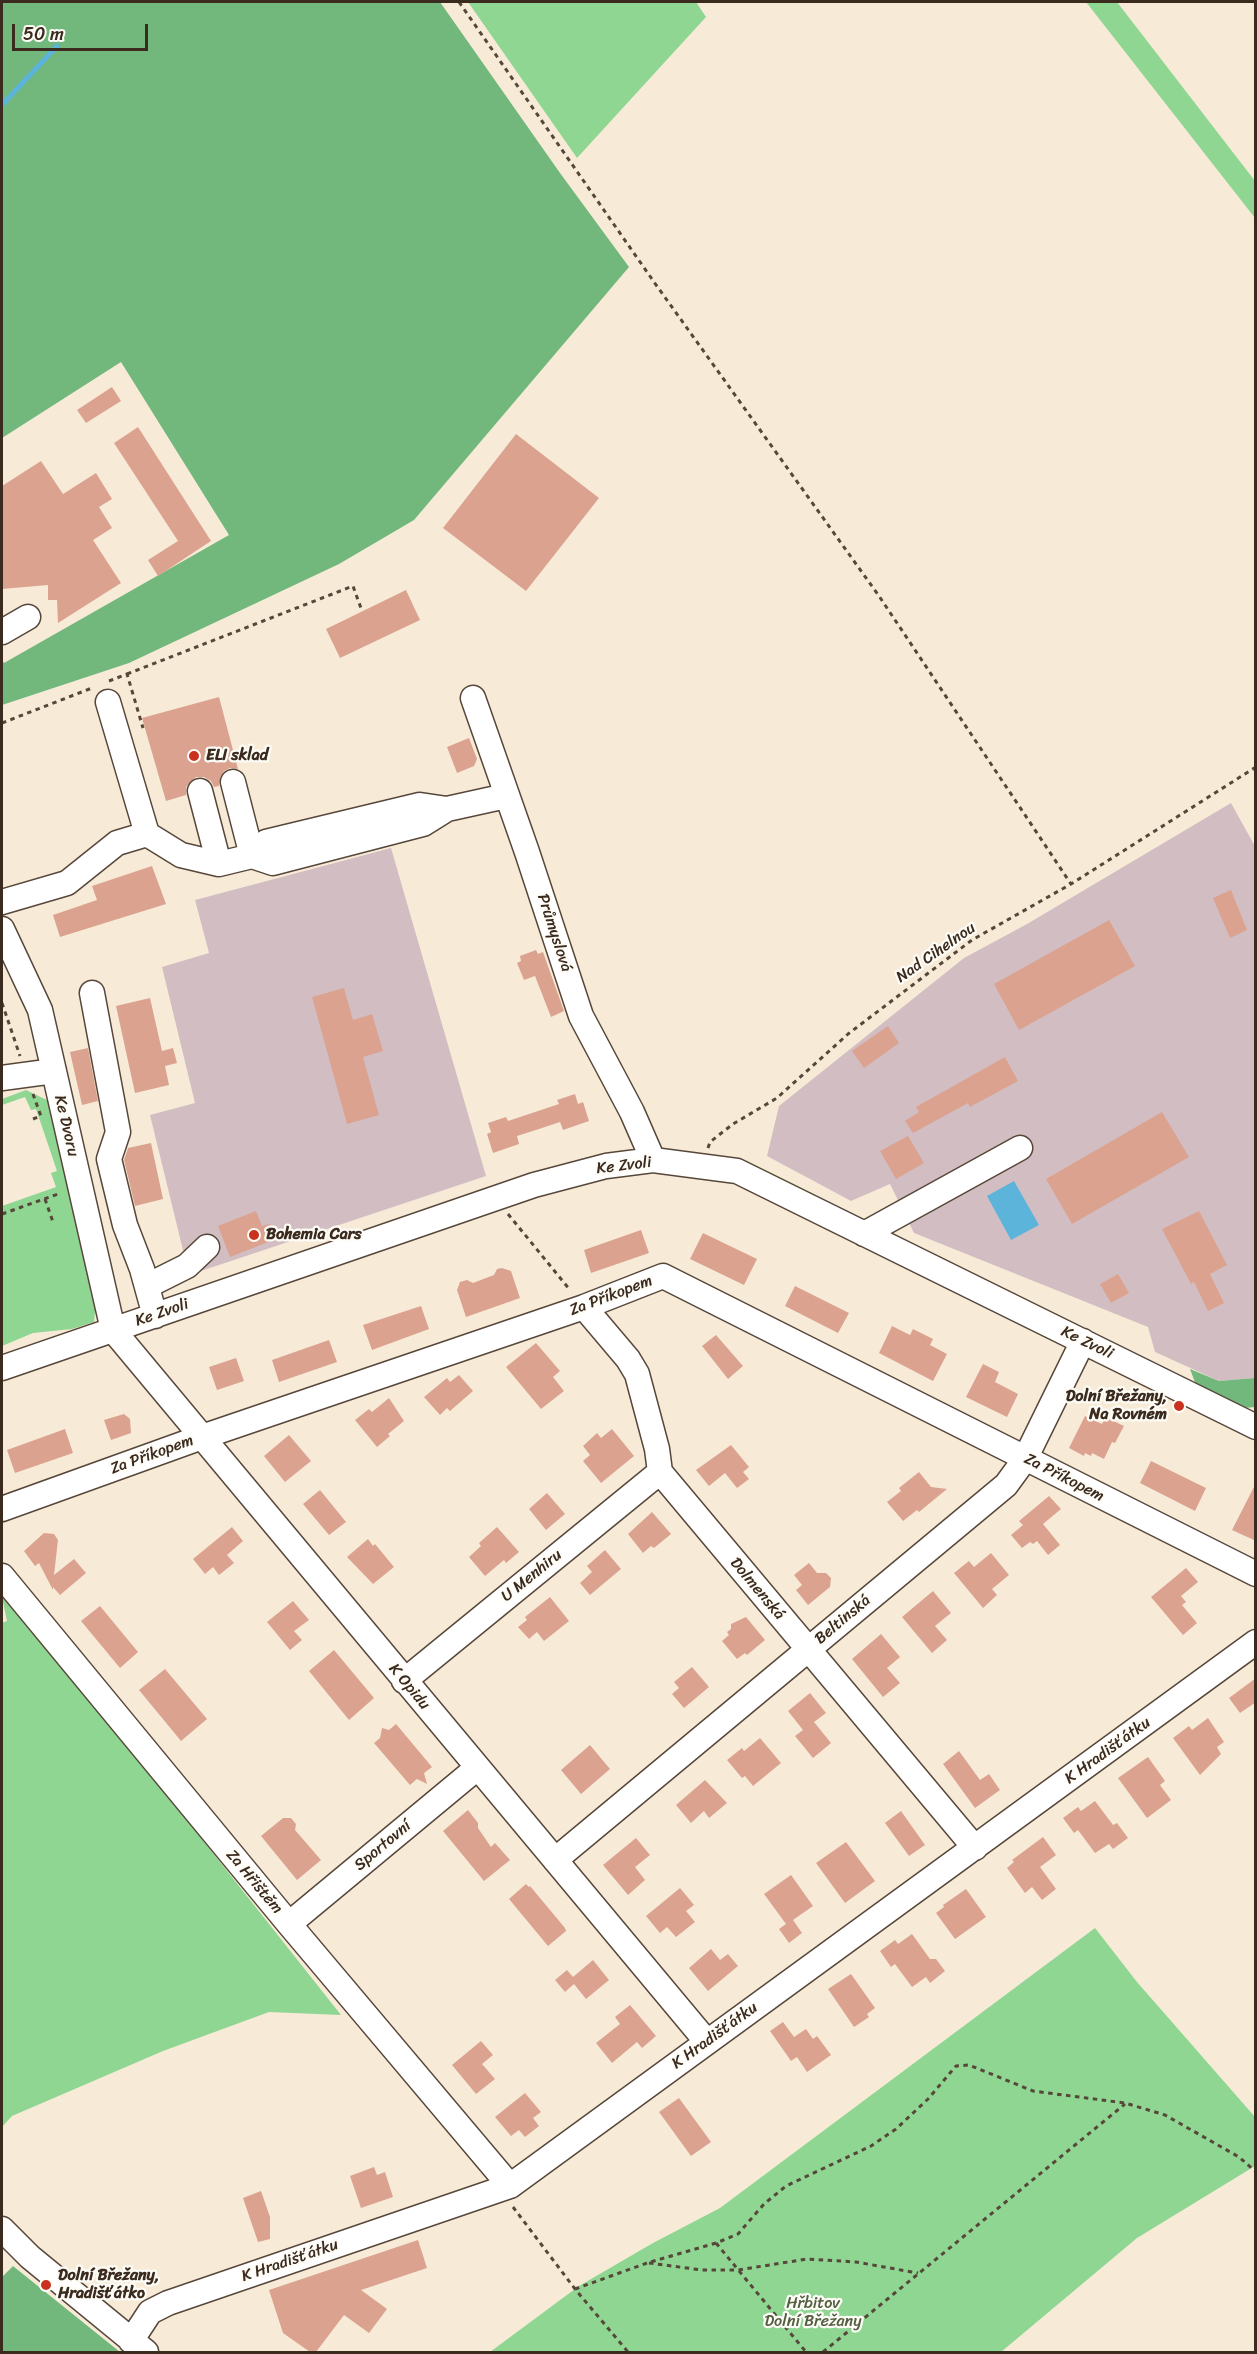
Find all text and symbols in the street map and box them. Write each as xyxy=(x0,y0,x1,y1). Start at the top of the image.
scale bar xyxy=(15,12,152,50)
text: 50 m xyxy=(23,18,64,50)
place label: ELI sklad xyxy=(206,746,268,766)
marker: ELI sklad xyxy=(187,749,201,763)
street label: Průmyslová xyxy=(532,892,576,974)
street label: Nad Cihelnou xyxy=(893,919,979,987)
street label: Ke Dvoru xyxy=(50,1093,82,1159)
street label: Ke Zvoli xyxy=(595,1153,653,1179)
place label: Bohemia Cars xyxy=(266,1225,362,1245)
marker: Bohemia Cars xyxy=(247,1228,261,1242)
street label: Za Příkopem xyxy=(567,1271,655,1321)
street label: Ke Zvoli xyxy=(133,1295,191,1331)
street label: Ke Zvoli xyxy=(1058,1322,1116,1364)
place label: Dolní Břežany, Na Rovném xyxy=(1066,1387,1167,1425)
marker: Dolní Břežany, Na Rovném xyxy=(1172,1399,1186,1413)
street label: Za Příkopem xyxy=(108,1431,196,1479)
street label: Za Příkopem xyxy=(1021,1450,1107,1506)
street label: U Menhiru xyxy=(498,1546,566,1606)
street label: Dolmenská xyxy=(725,1554,789,1624)
street label: Beltinská xyxy=(811,1591,875,1649)
street label: K Opidu xyxy=(384,1660,434,1714)
street label: K Hradišťátku xyxy=(1061,1713,1155,1789)
street label: Sportovní xyxy=(351,1817,415,1875)
street label: Za Hřištěm xyxy=(222,1846,286,1918)
street label: K Hradišťátku xyxy=(668,1998,762,2074)
street label: K Hradišťátku xyxy=(239,2235,341,2287)
place label: Dolní Břežany, Hradišťátko xyxy=(58,2266,159,2304)
marker: Dolní Břežany, Hradišťátko xyxy=(39,2278,53,2292)
park label: Hřbitov Dolní Břežany xyxy=(765,2294,861,2332)

